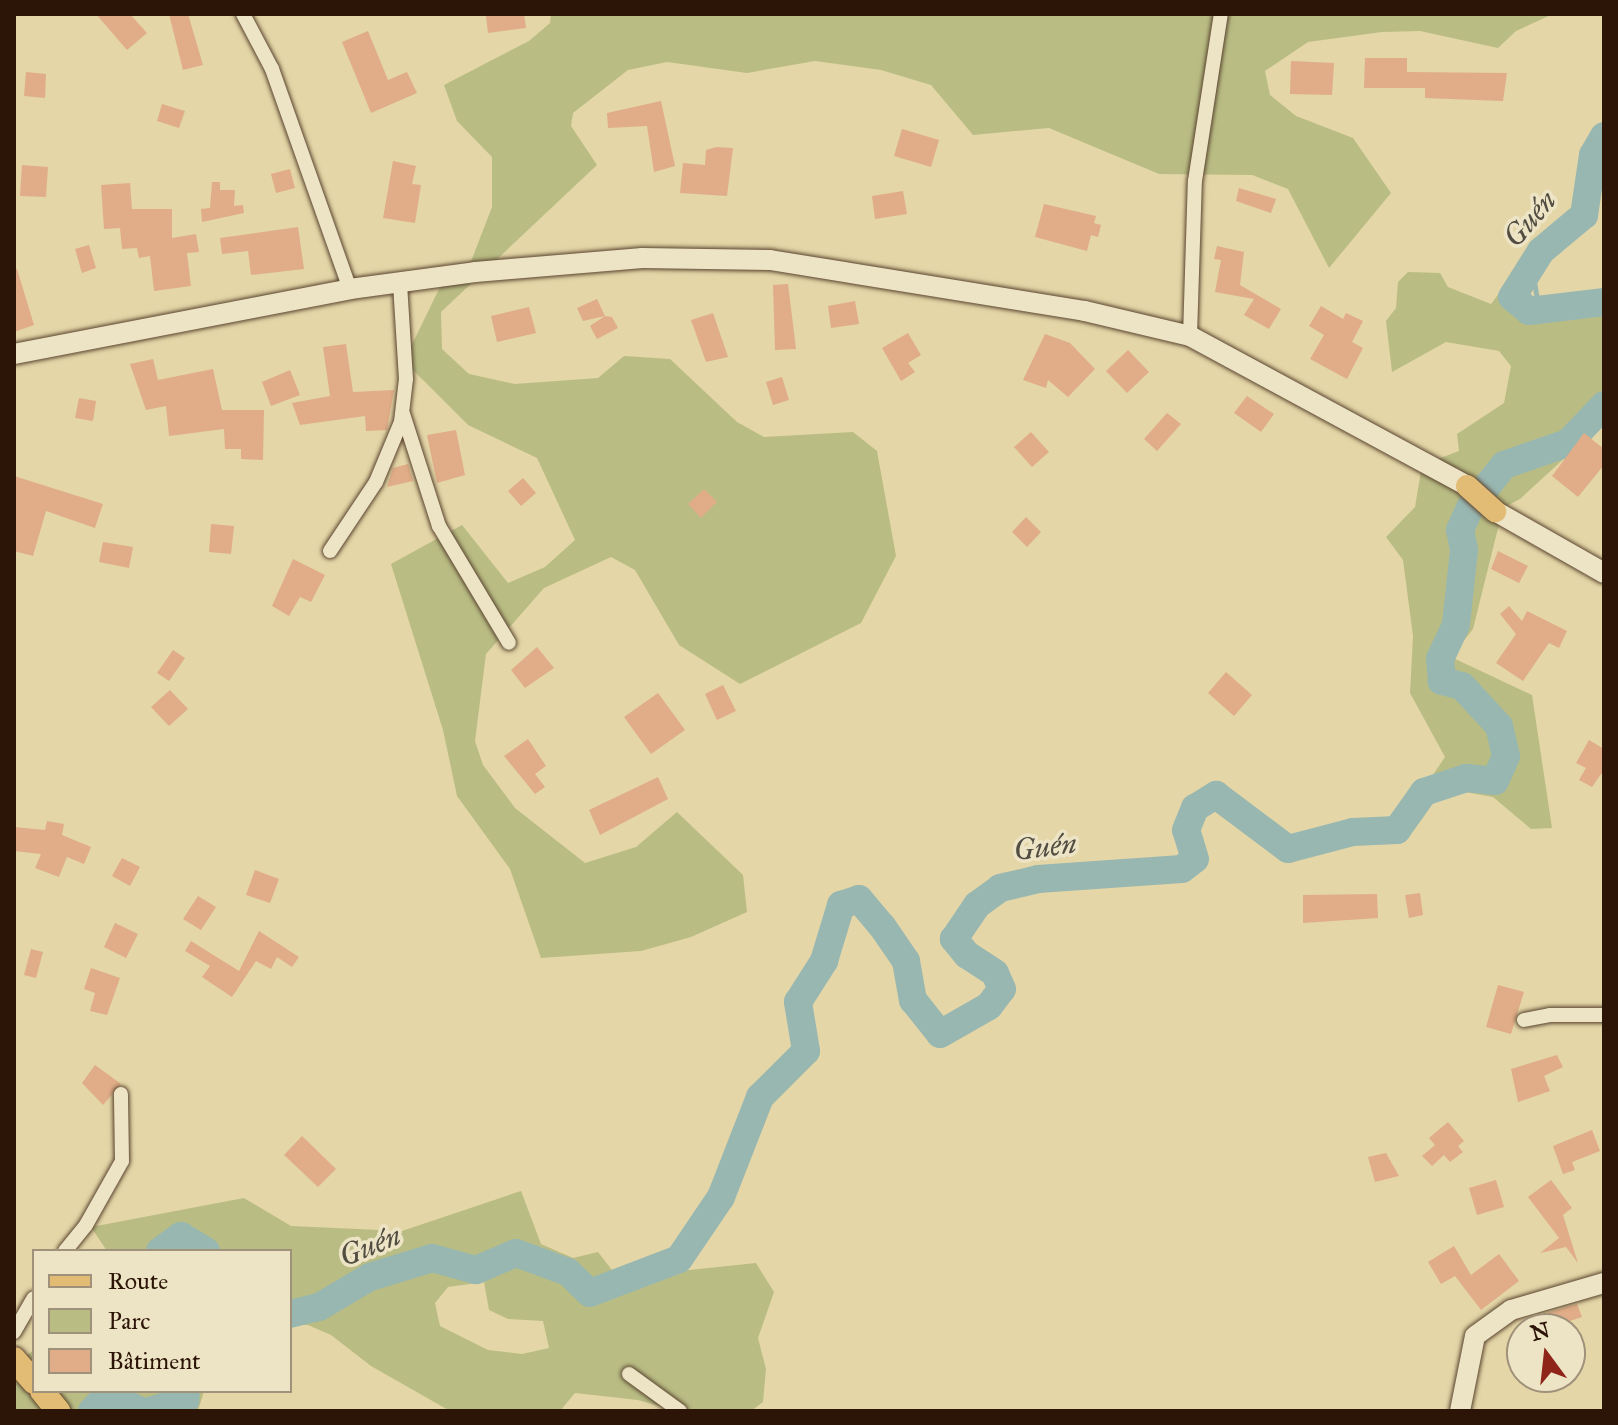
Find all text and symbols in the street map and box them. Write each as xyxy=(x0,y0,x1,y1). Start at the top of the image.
water label: Guén xyxy=(1496,183,1564,255)
water label: Guén xyxy=(1011,825,1079,869)
water label: Guén xyxy=(334,1217,406,1275)
legend xyxy=(32,1249,292,1393)
text: Route xyxy=(108,1266,168,1296)
text: Parc xyxy=(108,1306,150,1336)
north arrow xyxy=(1506,1313,1586,1393)
text: N xyxy=(1528,1316,1553,1347)
text: Bâtiment xyxy=(108,1346,201,1376)

